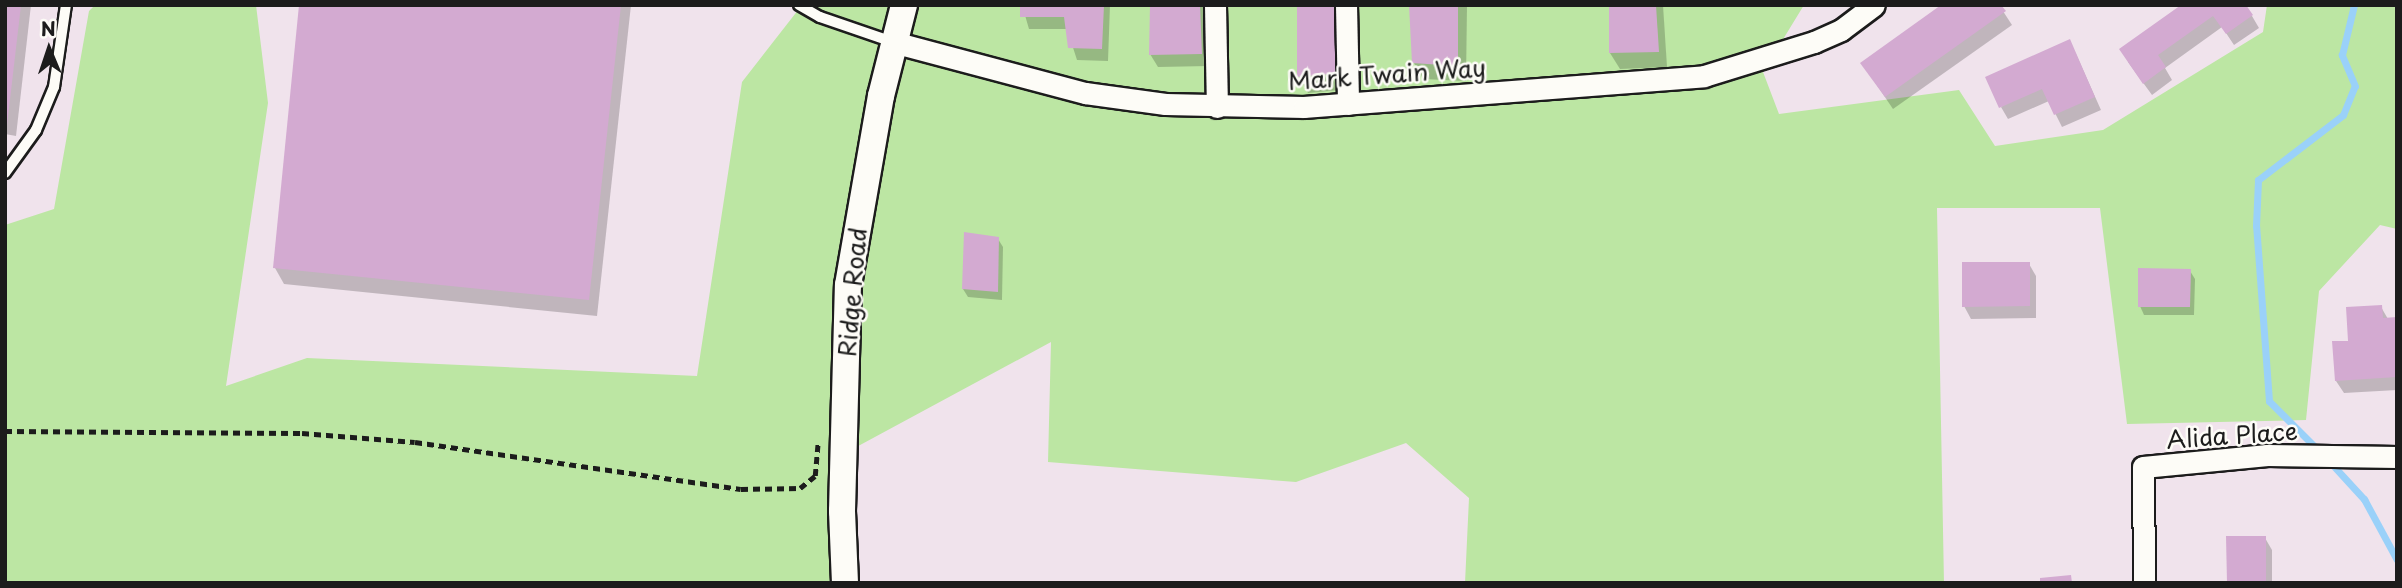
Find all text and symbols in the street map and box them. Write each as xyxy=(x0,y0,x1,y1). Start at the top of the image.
north arrow xyxy=(14,14,84,84)
text: N xyxy=(40,14,56,42)
street label: Mark Twain Way xyxy=(1287,53,1487,95)
street label: Ridge Road xyxy=(832,226,872,358)
street label: Alida Place xyxy=(2166,416,2298,454)

